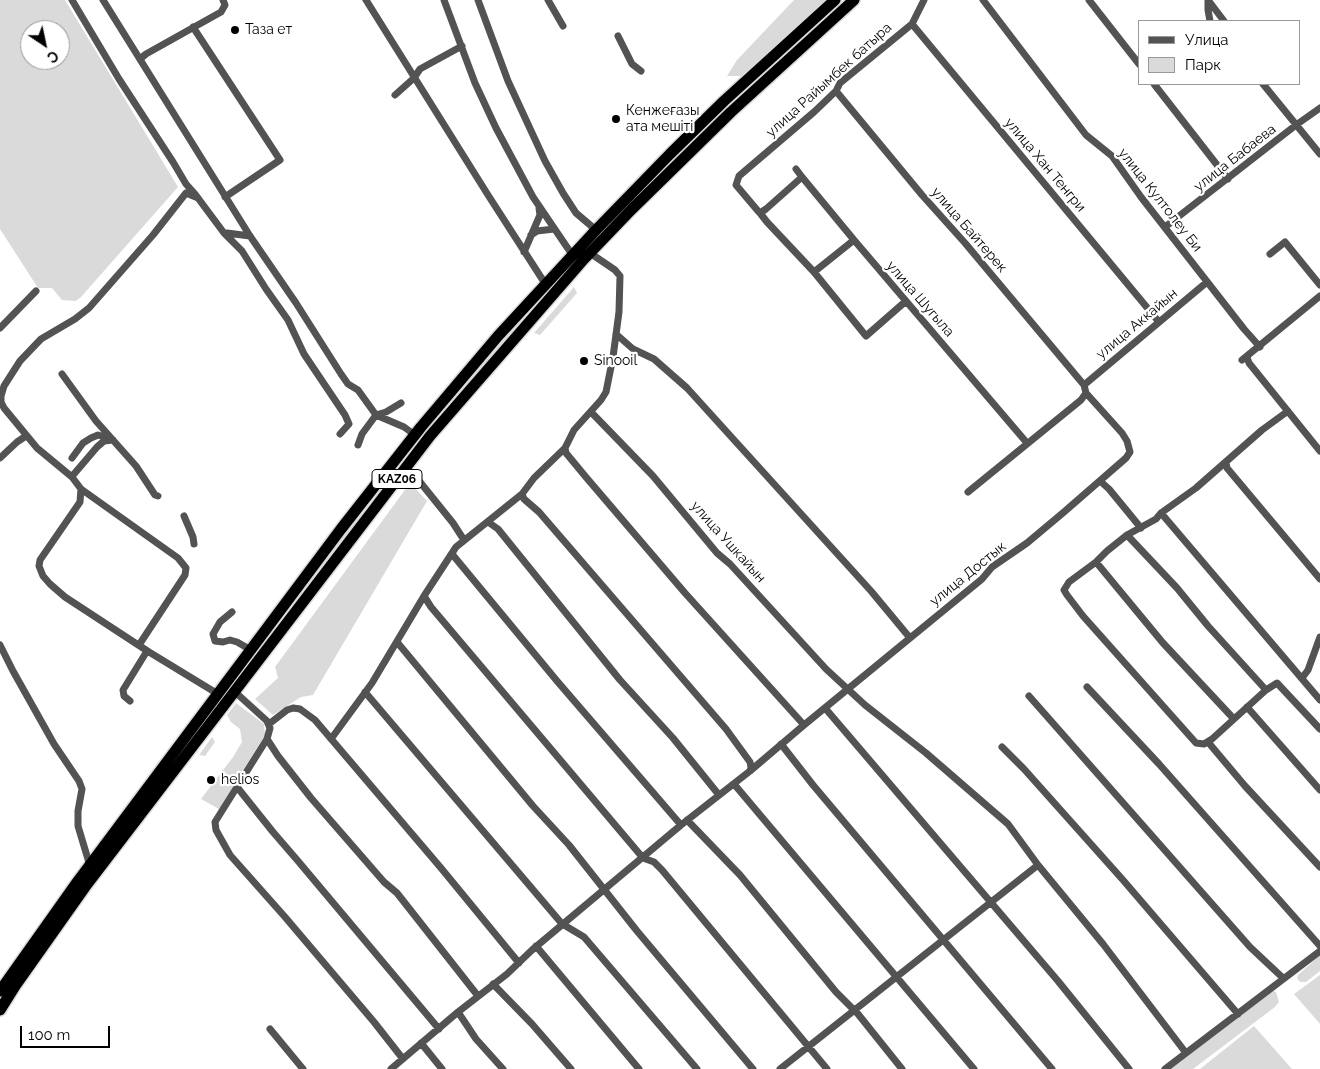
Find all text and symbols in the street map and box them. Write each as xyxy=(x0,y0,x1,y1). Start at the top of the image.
street label: улица Райымбек батыра xyxy=(763,19,895,141)
north arrow xyxy=(20,20,70,70)
legend xyxy=(1138,20,1300,85)
place label: Таза ет xyxy=(245,22,292,38)
marker: Таза ет xyxy=(229,24,241,36)
text: Улица xyxy=(1185,31,1229,49)
text: С xyxy=(44,47,61,66)
text: Парк xyxy=(1185,56,1221,74)
place label: Кенжеғазы ата мешіті xyxy=(626,103,700,136)
marker: Кенжеғазы ата мешіті xyxy=(610,113,622,125)
street label: улица Хан Тенгри xyxy=(1001,115,1089,215)
street label: улица Бабаева xyxy=(1191,121,1279,195)
street label: улица Култолеу Би xyxy=(1114,145,1206,255)
street label: улица Байтерек xyxy=(927,184,1011,276)
street label: улица Шугыла xyxy=(883,258,957,340)
street label: улица Аккайын xyxy=(1093,285,1181,363)
place label: Sinooil xyxy=(594,353,637,369)
marker: Sinooil xyxy=(578,355,590,367)
road number: KАZ06 xyxy=(372,469,422,488)
street label: улица Ушкайын xyxy=(687,498,769,586)
street label: улица Достык xyxy=(927,538,1009,610)
place label: helios xyxy=(221,772,259,788)
marker: helios xyxy=(205,774,217,786)
scale bar xyxy=(22,1016,112,1048)
text: 100 m xyxy=(28,1026,70,1044)

